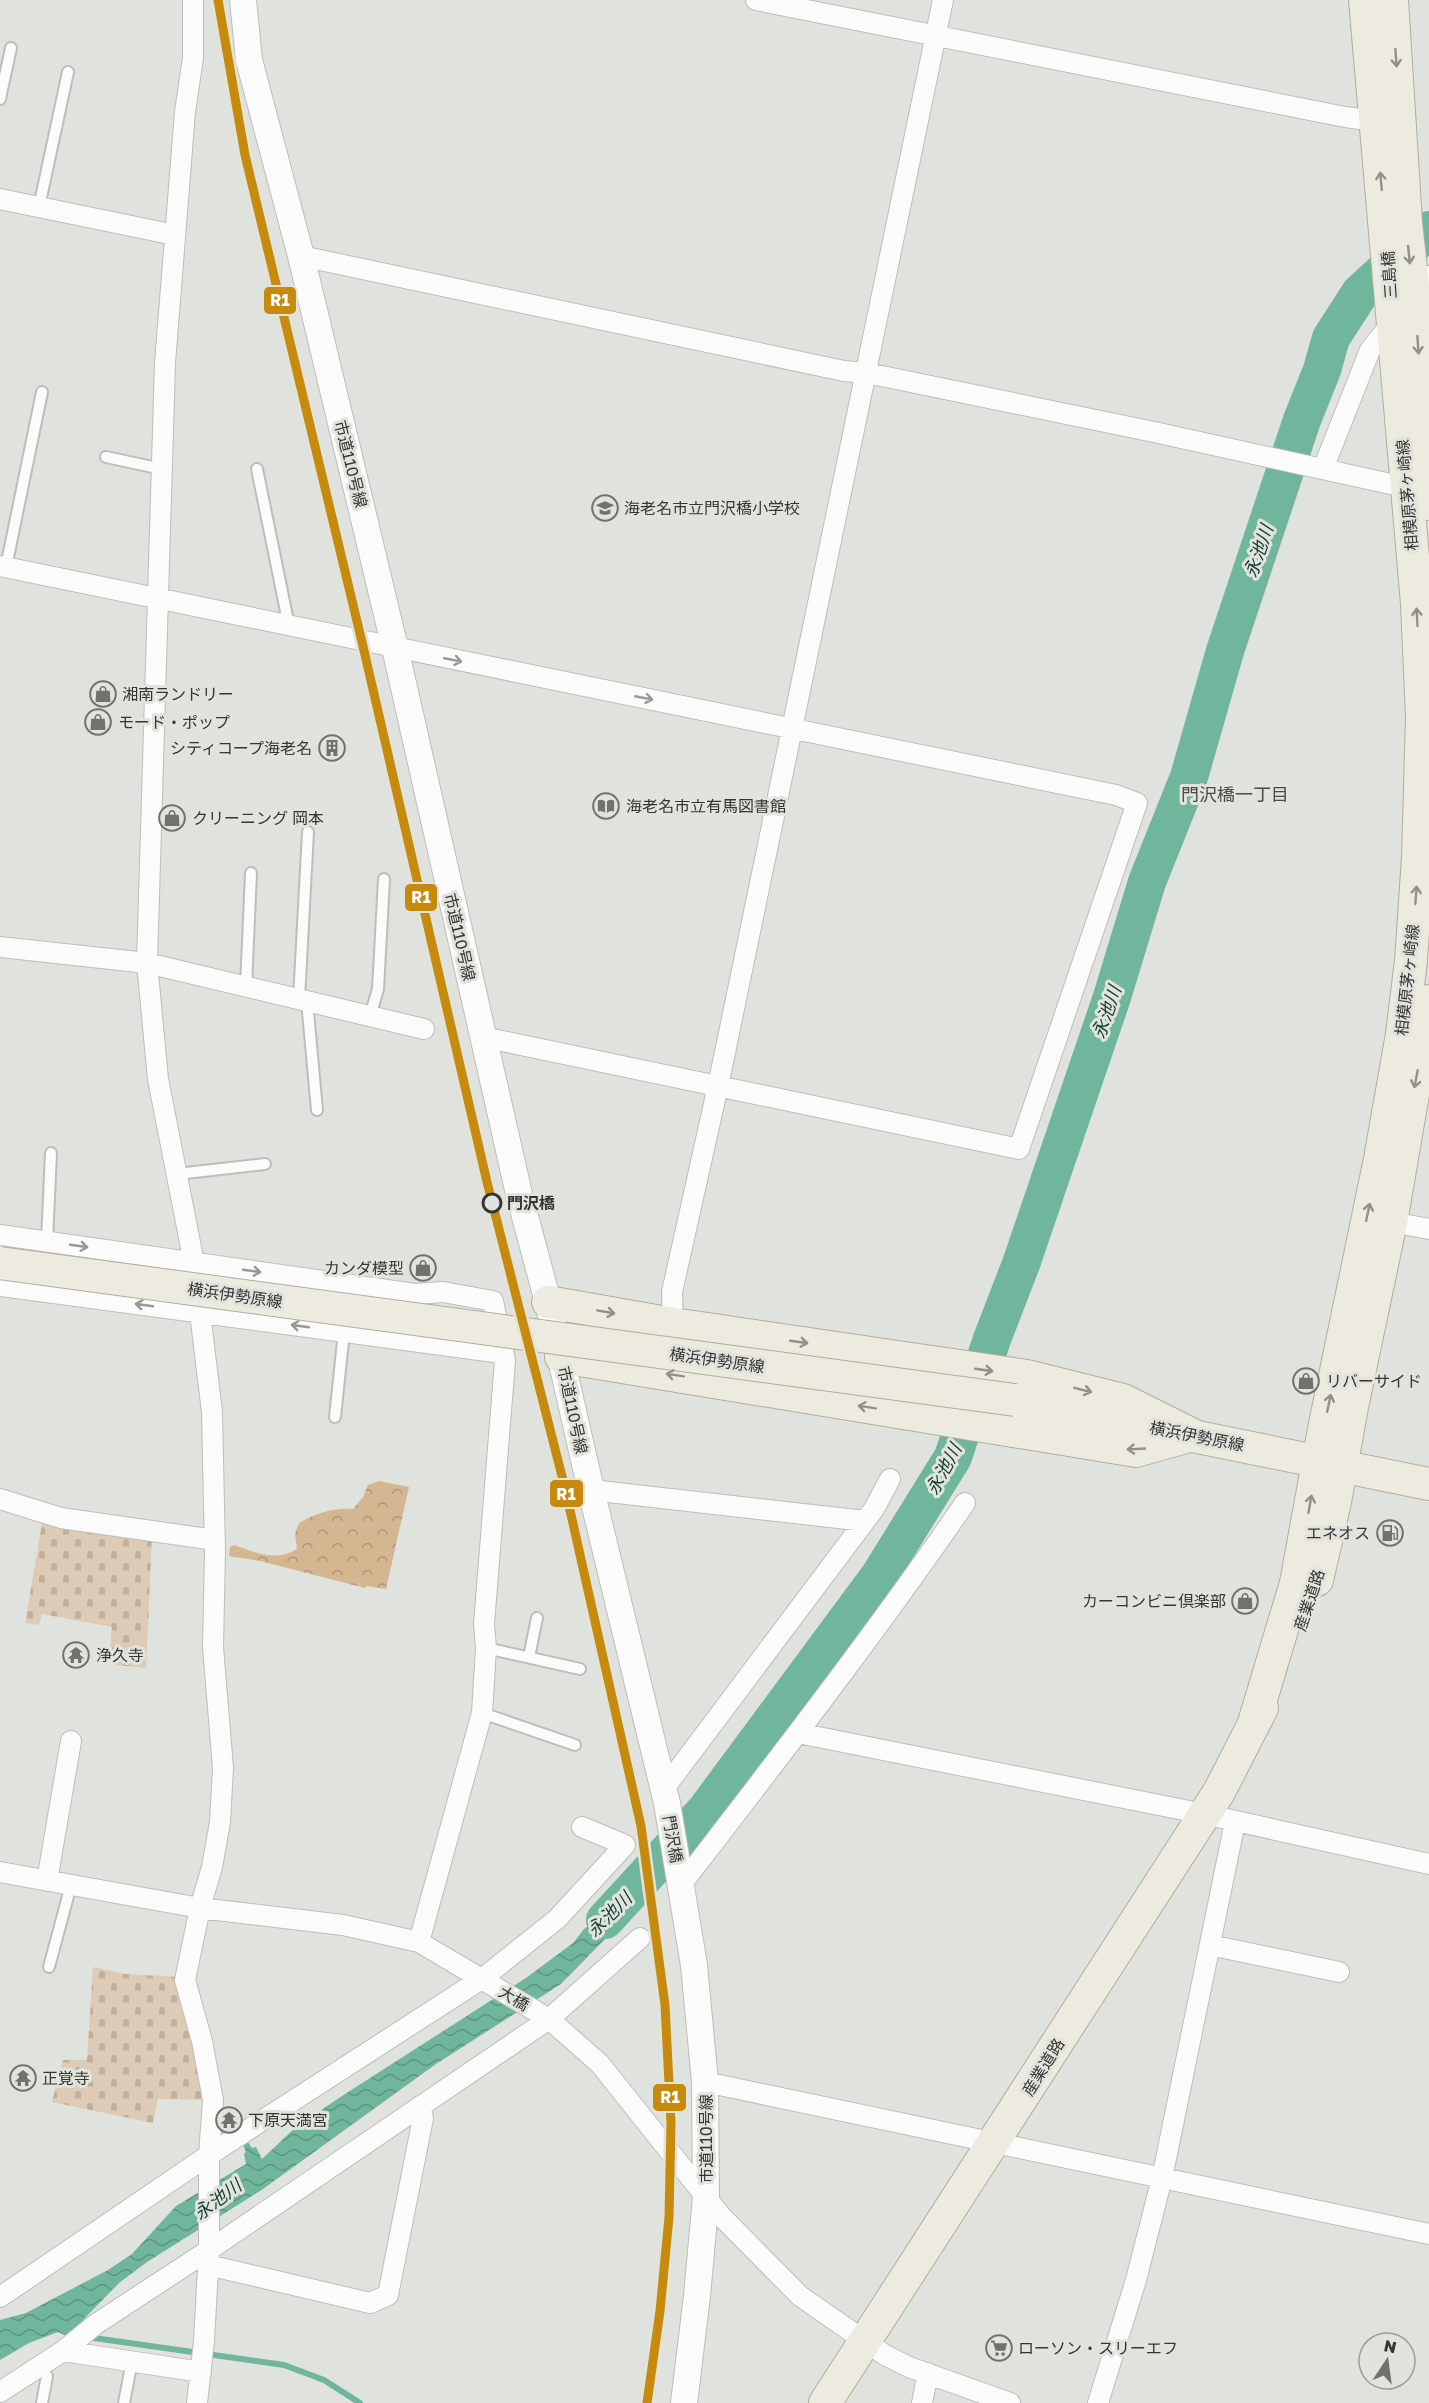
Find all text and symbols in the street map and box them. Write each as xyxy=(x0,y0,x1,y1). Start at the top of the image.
one-way arrow xyxy=(1390,48,1401,68)
one-way arrow xyxy=(1375,171,1386,191)
one-way arrow xyxy=(1404,245,1415,265)
street label: 三島橋 xyxy=(1377,250,1401,300)
line badge: R1 xyxy=(263,286,297,315)
text: R1 xyxy=(270,290,290,310)
one-way arrow xyxy=(1412,335,1423,355)
street label: 市道110号線 xyxy=(330,418,372,510)
street label: 相模原茅ヶ崎線 xyxy=(1392,438,1422,552)
school or university icon: 海老名市立門沢橋小学校 xyxy=(590,493,620,523)
place label: 海老名市立門沢橋小学校 xyxy=(624,498,800,518)
water label: 永池川 xyxy=(1239,520,1278,580)
one-way arrow xyxy=(1412,607,1423,627)
one-way arrow xyxy=(443,655,462,666)
shop icon: 湘南ランドリー xyxy=(88,679,118,709)
place label: 湘南ランドリー xyxy=(122,684,234,704)
one-way arrow xyxy=(634,693,653,704)
shop icon: モード・ポップ xyxy=(83,707,113,737)
place label: モード・ポップ xyxy=(118,712,230,732)
building icon: シティコープ海老名 xyxy=(317,733,347,763)
place label: シティコープ海老名 xyxy=(170,738,312,758)
district label: 門沢橋一丁目 xyxy=(1181,783,1289,805)
library icon: 海老名市立有馬図書館 xyxy=(591,791,621,821)
place label: 海老名市立有馬図書館 xyxy=(626,796,786,816)
shop icon: クリーニング 岡本 xyxy=(157,803,187,833)
place label: クリーニング 岡本 xyxy=(192,808,324,828)
line badge: R1 xyxy=(404,883,438,912)
one-way arrow xyxy=(1410,886,1421,906)
text: R1 xyxy=(411,887,431,907)
street label: 市道110号線 xyxy=(440,891,480,983)
street label: 相模原茅ヶ崎線 xyxy=(1391,923,1423,1037)
water label: 永池川 xyxy=(1087,981,1126,1041)
one-way arrow xyxy=(1410,1069,1421,1088)
marker: 門沢橋 xyxy=(482,1193,502,1213)
place label: 門沢橋 xyxy=(507,1193,555,1213)
one-way arrow xyxy=(1363,1203,1374,1223)
one-way arrow xyxy=(68,1240,88,1251)
shop icon: カンダ模型 xyxy=(408,1253,438,1283)
place label: カンダ模型 xyxy=(324,1258,404,1278)
one-way arrow xyxy=(242,1265,262,1276)
street label: 横浜伊勢原線 xyxy=(186,1278,284,1312)
one-way arrow xyxy=(135,1300,154,1311)
one-way arrow xyxy=(596,1307,615,1318)
one-way arrow xyxy=(290,1320,310,1331)
one-way arrow xyxy=(788,1337,808,1348)
street label: 横浜伊勢原線 xyxy=(668,1343,766,1377)
street label: 市道110号線 xyxy=(554,1364,592,1456)
one-way arrow xyxy=(974,1364,993,1375)
shop icon: リバーサイド xyxy=(1291,1366,1321,1396)
one-way arrow xyxy=(665,1370,685,1381)
place label: リバーサイド xyxy=(1326,1371,1422,1391)
one-way arrow xyxy=(1074,1385,1093,1397)
one-way arrow xyxy=(1324,1394,1335,1414)
one-way arrow xyxy=(858,1401,878,1412)
street label: 横浜伊勢原線 xyxy=(1148,1417,1246,1455)
water label: 永池川 xyxy=(921,1438,966,1498)
one-way arrow xyxy=(1127,1443,1147,1454)
line badge: R1 xyxy=(549,1479,584,1508)
text: R1 xyxy=(556,1484,576,1504)
one-way arrow xyxy=(1305,1495,1316,1515)
fuel station icon: エネオス xyxy=(1375,1518,1405,1548)
place label: エネオス xyxy=(1306,1523,1370,1543)
street label: 産業道路 xyxy=(1290,1566,1328,1634)
shop icon: カーコンビニ倶楽部 xyxy=(1230,1586,1260,1616)
place label: カーコンビニ倶楽部 xyxy=(1082,1591,1226,1611)
temple icon: 浄久寺 xyxy=(61,1640,91,1670)
place label: 浄久寺 xyxy=(96,1645,144,1665)
street label: 門沢橋 xyxy=(659,1814,687,1864)
water label: 永池川 xyxy=(582,1886,637,1941)
street label: 大橋 xyxy=(495,1981,533,2015)
street label: 産業道路 xyxy=(1018,2035,1068,2099)
temple icon: 正覚寺 xyxy=(8,2063,38,2093)
place label: 正覚寺 xyxy=(42,2068,90,2088)
line badge: R1 xyxy=(652,2083,687,2112)
text: R1 xyxy=(660,2087,680,2107)
street label: 市道110号線 xyxy=(696,2094,716,2184)
temple icon: 下原天満宮 xyxy=(214,2105,244,2135)
place label: 下原天満宮 xyxy=(248,2110,328,2130)
water label: 永池川 xyxy=(189,2173,247,2224)
north arrow xyxy=(1357,2331,1417,2391)
supermarket icon: ローソン・スリーエフ xyxy=(984,2333,1014,2363)
text: N xyxy=(1382,2335,1399,2357)
place label: ローソン・スリーエフ xyxy=(1018,2338,1178,2358)

